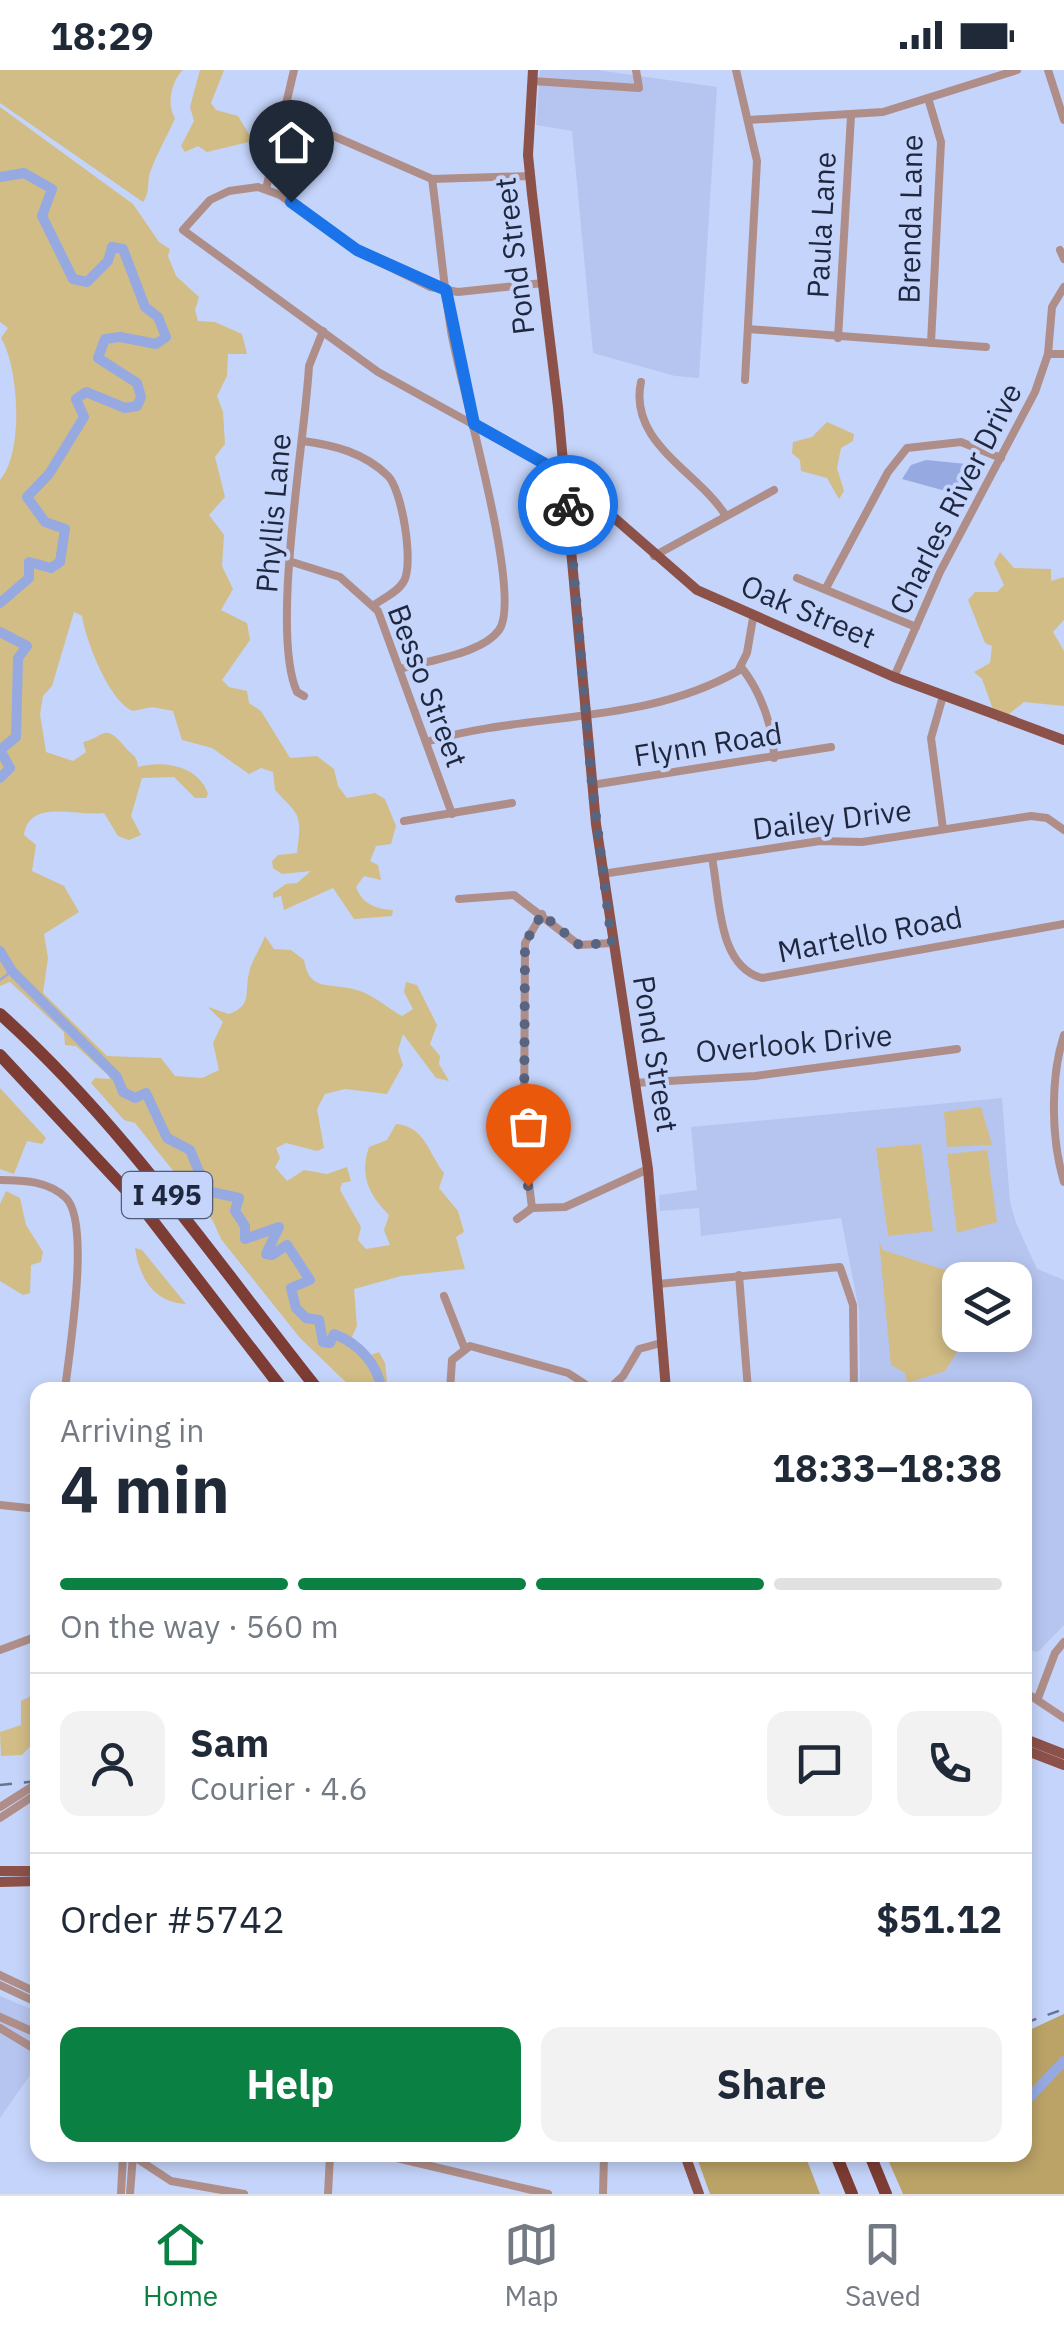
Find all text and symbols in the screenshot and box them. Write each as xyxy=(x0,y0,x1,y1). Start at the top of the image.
text: 18:29 xyxy=(50,11,154,60)
pin xyxy=(249,100,334,203)
icon: home xyxy=(264,115,319,170)
street label: Brenda Lane xyxy=(889,134,930,304)
street label: Paula Lane xyxy=(797,151,844,299)
street label: Pond Street xyxy=(485,175,543,337)
street label: Charles River Drive xyxy=(880,376,1030,621)
street label: Phyllis Lane xyxy=(246,432,299,594)
courier xyxy=(518,455,618,555)
icon: bike xyxy=(541,478,596,533)
street label: Oak Street xyxy=(735,565,882,656)
street label: Besso Street xyxy=(380,599,477,772)
street label: Flynn Road xyxy=(631,713,785,774)
street label: Dailey Drive xyxy=(750,789,914,848)
street label: Martello Road xyxy=(774,897,965,971)
street label: Pond Street xyxy=(625,973,688,1135)
street label: Overlook Drive xyxy=(694,1014,894,1071)
pin xyxy=(486,1084,571,1187)
icon: bag xyxy=(501,1099,556,1154)
road number: I 495 xyxy=(122,1172,212,1218)
map controls xyxy=(942,1262,1032,1352)
button: layers xyxy=(942,1262,1032,1352)
text: Arriving in xyxy=(60,1409,205,1451)
text: 18:33–18:38 xyxy=(772,1443,1002,1492)
text: 4 min xyxy=(60,1446,230,1531)
text: On the way · 560 m xyxy=(60,1605,339,1647)
button: person xyxy=(60,1711,165,1816)
button: chat xyxy=(767,1711,872,1816)
button: phone xyxy=(897,1711,1002,1816)
text: Sam xyxy=(190,1718,269,1767)
text: Courier · 4.6 xyxy=(190,1767,368,1809)
text: Order #5742 xyxy=(60,1894,285,1943)
text: $51.12 xyxy=(876,1894,1002,1943)
button: Help xyxy=(60,2027,521,2142)
button: Share xyxy=(541,2027,1002,2142)
tab: Home xyxy=(143,2217,218,2314)
tab: Map xyxy=(504,2217,559,2314)
tab: Saved xyxy=(845,2217,921,2314)

